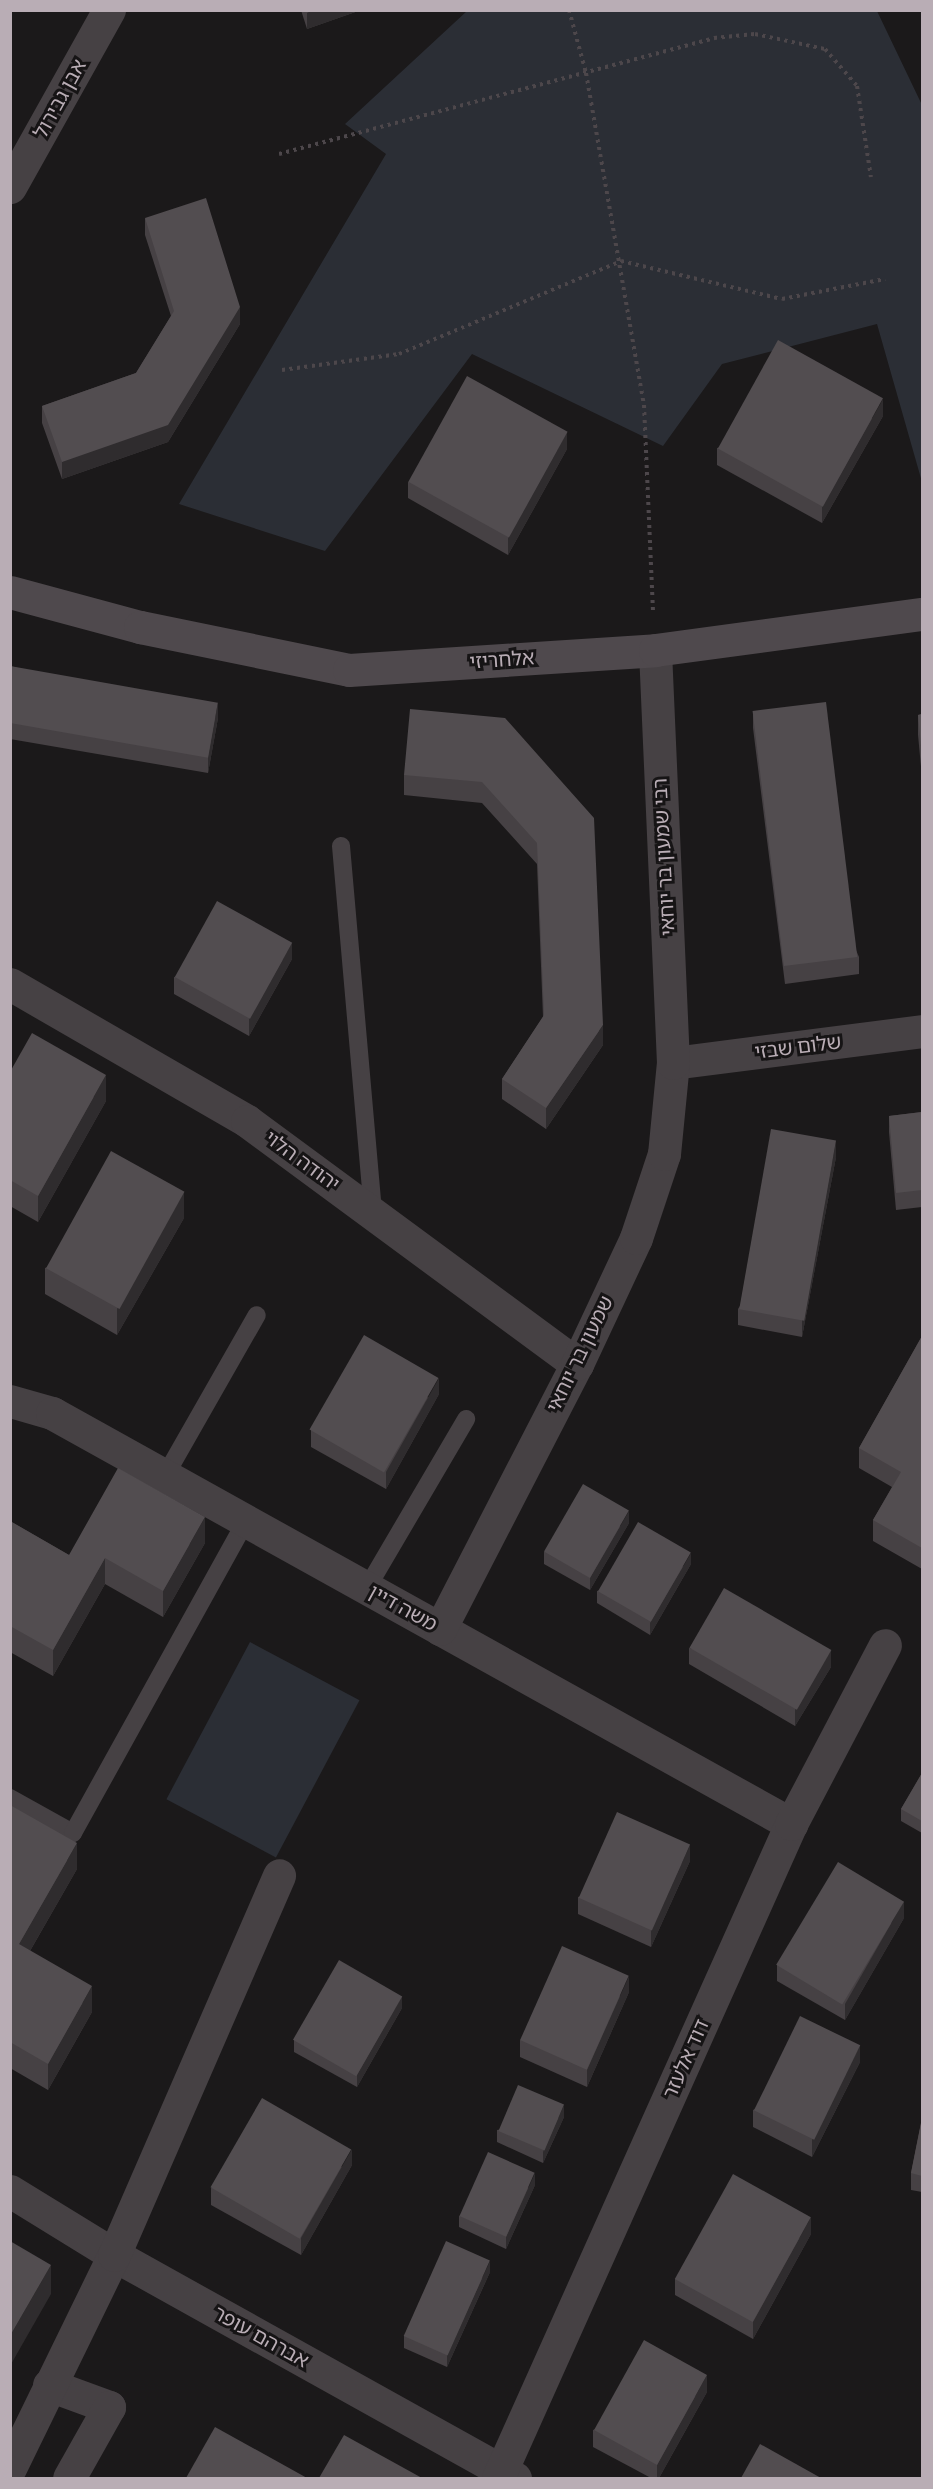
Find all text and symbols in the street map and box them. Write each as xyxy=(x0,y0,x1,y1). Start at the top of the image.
street label: אבן גבירול xyxy=(28,55,92,143)
street label: אלחריזי xyxy=(469,646,535,674)
street label: רבי שמעון בר יוחאי xyxy=(648,777,680,937)
street label: שלום שבזי xyxy=(753,1030,843,1064)
street label: יהודה הלוי xyxy=(260,1126,344,1196)
street label: שמעון בר יוחאי xyxy=(542,1292,618,1416)
street label: משה דיין xyxy=(365,1580,441,1636)
street label: דוד אלעזר xyxy=(658,2016,714,2102)
street label: אברהם עופר xyxy=(209,2301,313,2373)

